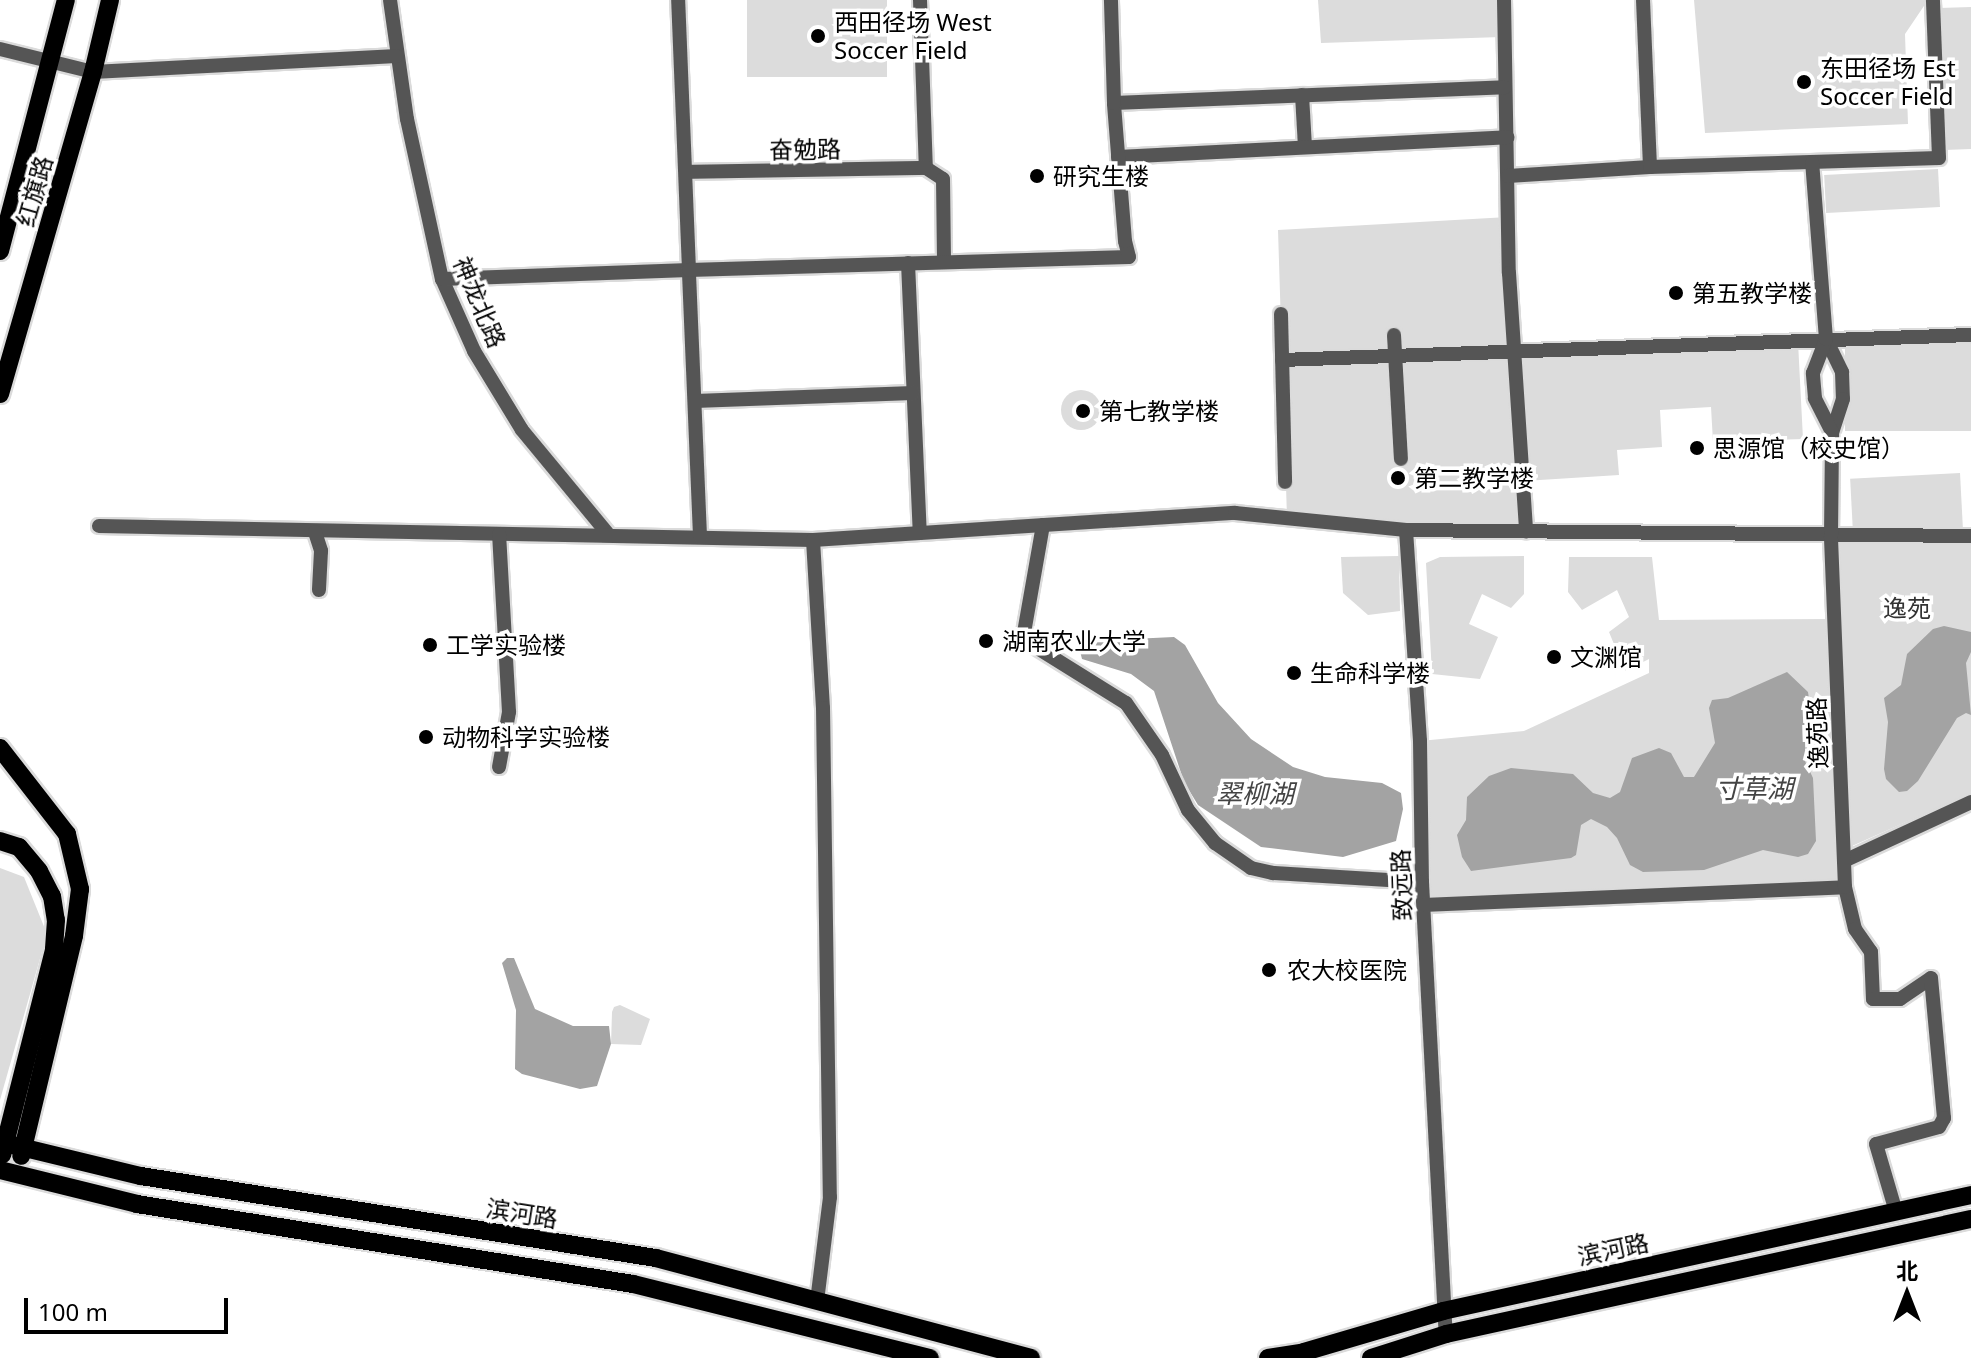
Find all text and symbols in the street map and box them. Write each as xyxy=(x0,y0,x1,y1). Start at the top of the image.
place label: 西田径场 West Soccer Field xyxy=(834,8,992,64)
marker: 西田径场 West Soccer Field xyxy=(809,27,827,45)
place label: 东田径场 Est Soccer Field xyxy=(1820,54,1956,110)
marker: 东田径场 Est Soccer Field xyxy=(1795,73,1813,91)
street label: 奋勉路 xyxy=(769,134,841,164)
street label: 红旗路 xyxy=(10,152,58,230)
place label: 研究生楼 xyxy=(1053,162,1149,190)
marker: 研究生楼 xyxy=(1028,167,1046,185)
street label: 神龙北路 xyxy=(448,252,512,352)
place label: 第五教学楼 xyxy=(1692,279,1812,307)
marker: 第五教学楼 xyxy=(1667,284,1685,302)
place label: 第七教学楼 xyxy=(1099,397,1219,425)
marker: 第七教学楼 xyxy=(1074,402,1092,420)
place label: 思源馆（校史馆） xyxy=(1713,434,1905,462)
marker: 思源馆（校史馆） xyxy=(1688,439,1706,457)
place label: 第二教学楼 xyxy=(1414,464,1534,492)
marker: 第二教学楼 xyxy=(1389,469,1407,487)
park label: 逸苑 xyxy=(1883,594,1931,622)
place label: 湖南农业大学 xyxy=(1002,627,1146,655)
place label: 工学实验楼 xyxy=(446,631,566,659)
marker: 湖南农业大学 xyxy=(977,632,995,650)
marker: 工学实验楼 xyxy=(421,636,439,654)
place label: 文渊馆 xyxy=(1570,643,1642,671)
marker: 文渊馆 xyxy=(1545,648,1563,666)
place label: 生命科学楼 xyxy=(1310,659,1430,687)
marker: 生命科学楼 xyxy=(1285,664,1303,682)
street label: 逸苑路 xyxy=(1801,697,1833,769)
place label: 动物科学实验楼 xyxy=(442,723,610,751)
marker: 动物科学实验楼 xyxy=(417,728,435,746)
water label: 寸草湖 xyxy=(1715,773,1793,805)
water label: 翠柳湖 xyxy=(1216,778,1294,810)
street label: 致远路 xyxy=(1385,849,1417,921)
place label: 农大校医院 xyxy=(1287,956,1407,984)
marker: 农大校医院 xyxy=(1258,959,1280,981)
street label: 滨河路 xyxy=(484,1193,560,1233)
street label: 滨河路 xyxy=(1575,1227,1651,1271)
north arrow xyxy=(1867,1254,1947,1334)
text: 北 xyxy=(1896,1255,1918,1285)
scale bar xyxy=(28,1282,232,1332)
text: 100 m xyxy=(38,1295,108,1328)

